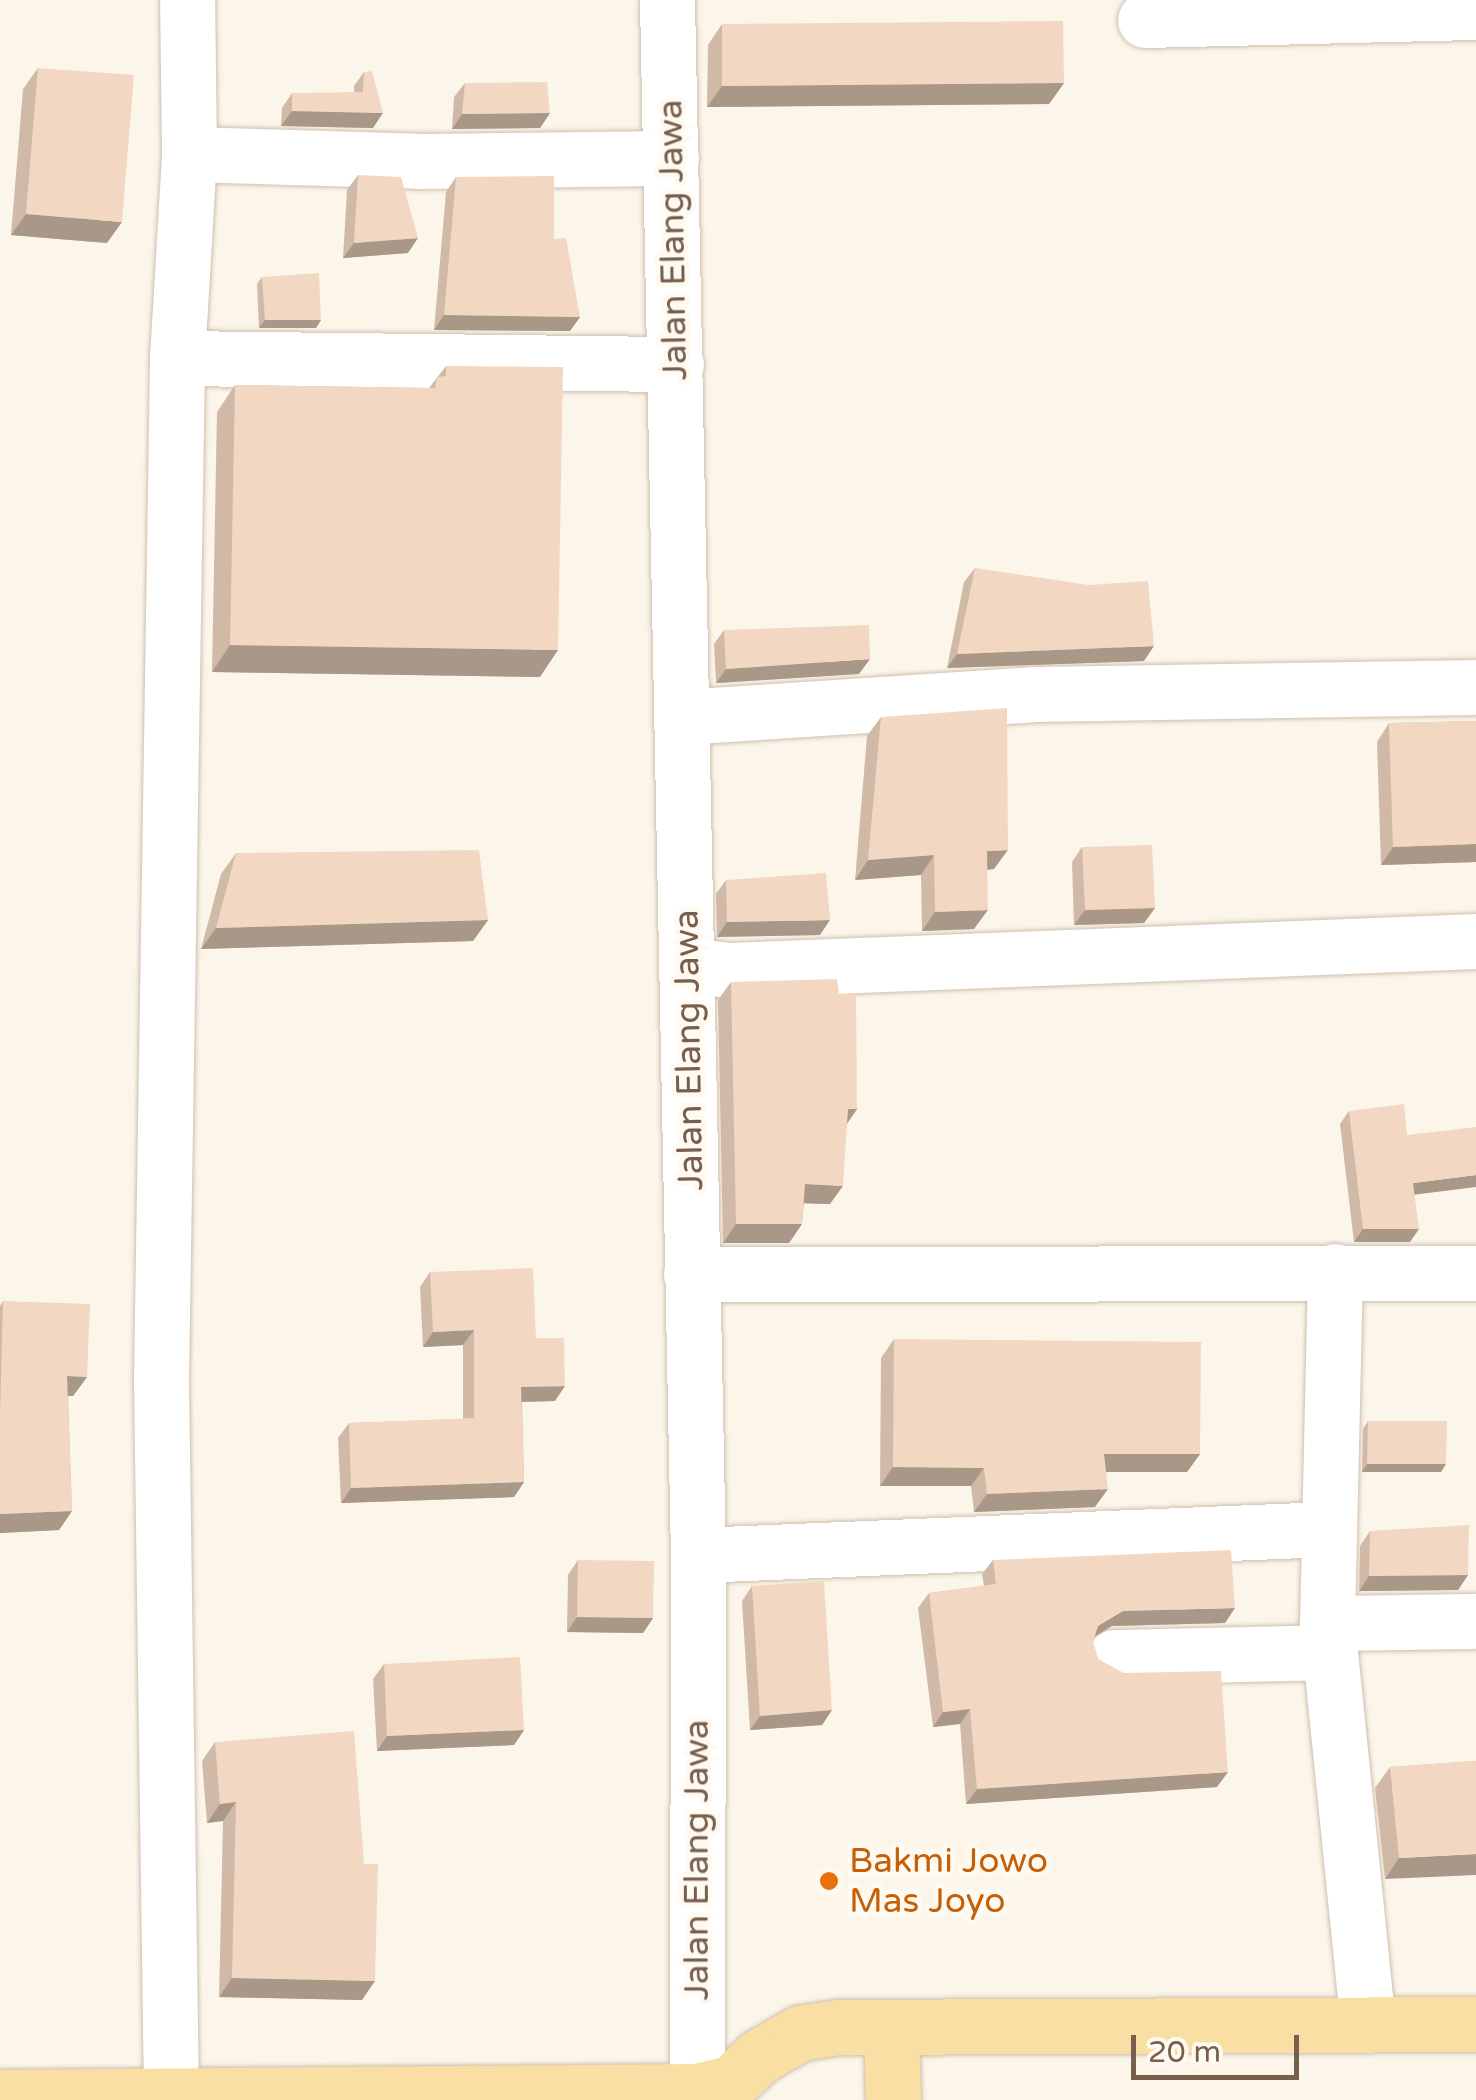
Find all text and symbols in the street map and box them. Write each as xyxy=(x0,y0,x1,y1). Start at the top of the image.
street label: Jalan Elang Jawa xyxy=(650,99,696,381)
street label: Jalan Elang Jawa xyxy=(666,909,712,1191)
street label: Jalan Elang Jawa xyxy=(676,1720,718,2000)
place label: Bakmi Jowo Mas Joyo xyxy=(849,1840,1048,1922)
marker: Bakmi Jowo Mas Joyo xyxy=(818,1870,840,1892)
scale bar xyxy=(1136,2015,1304,2077)
text: 20 m xyxy=(1148,2034,1221,2071)

